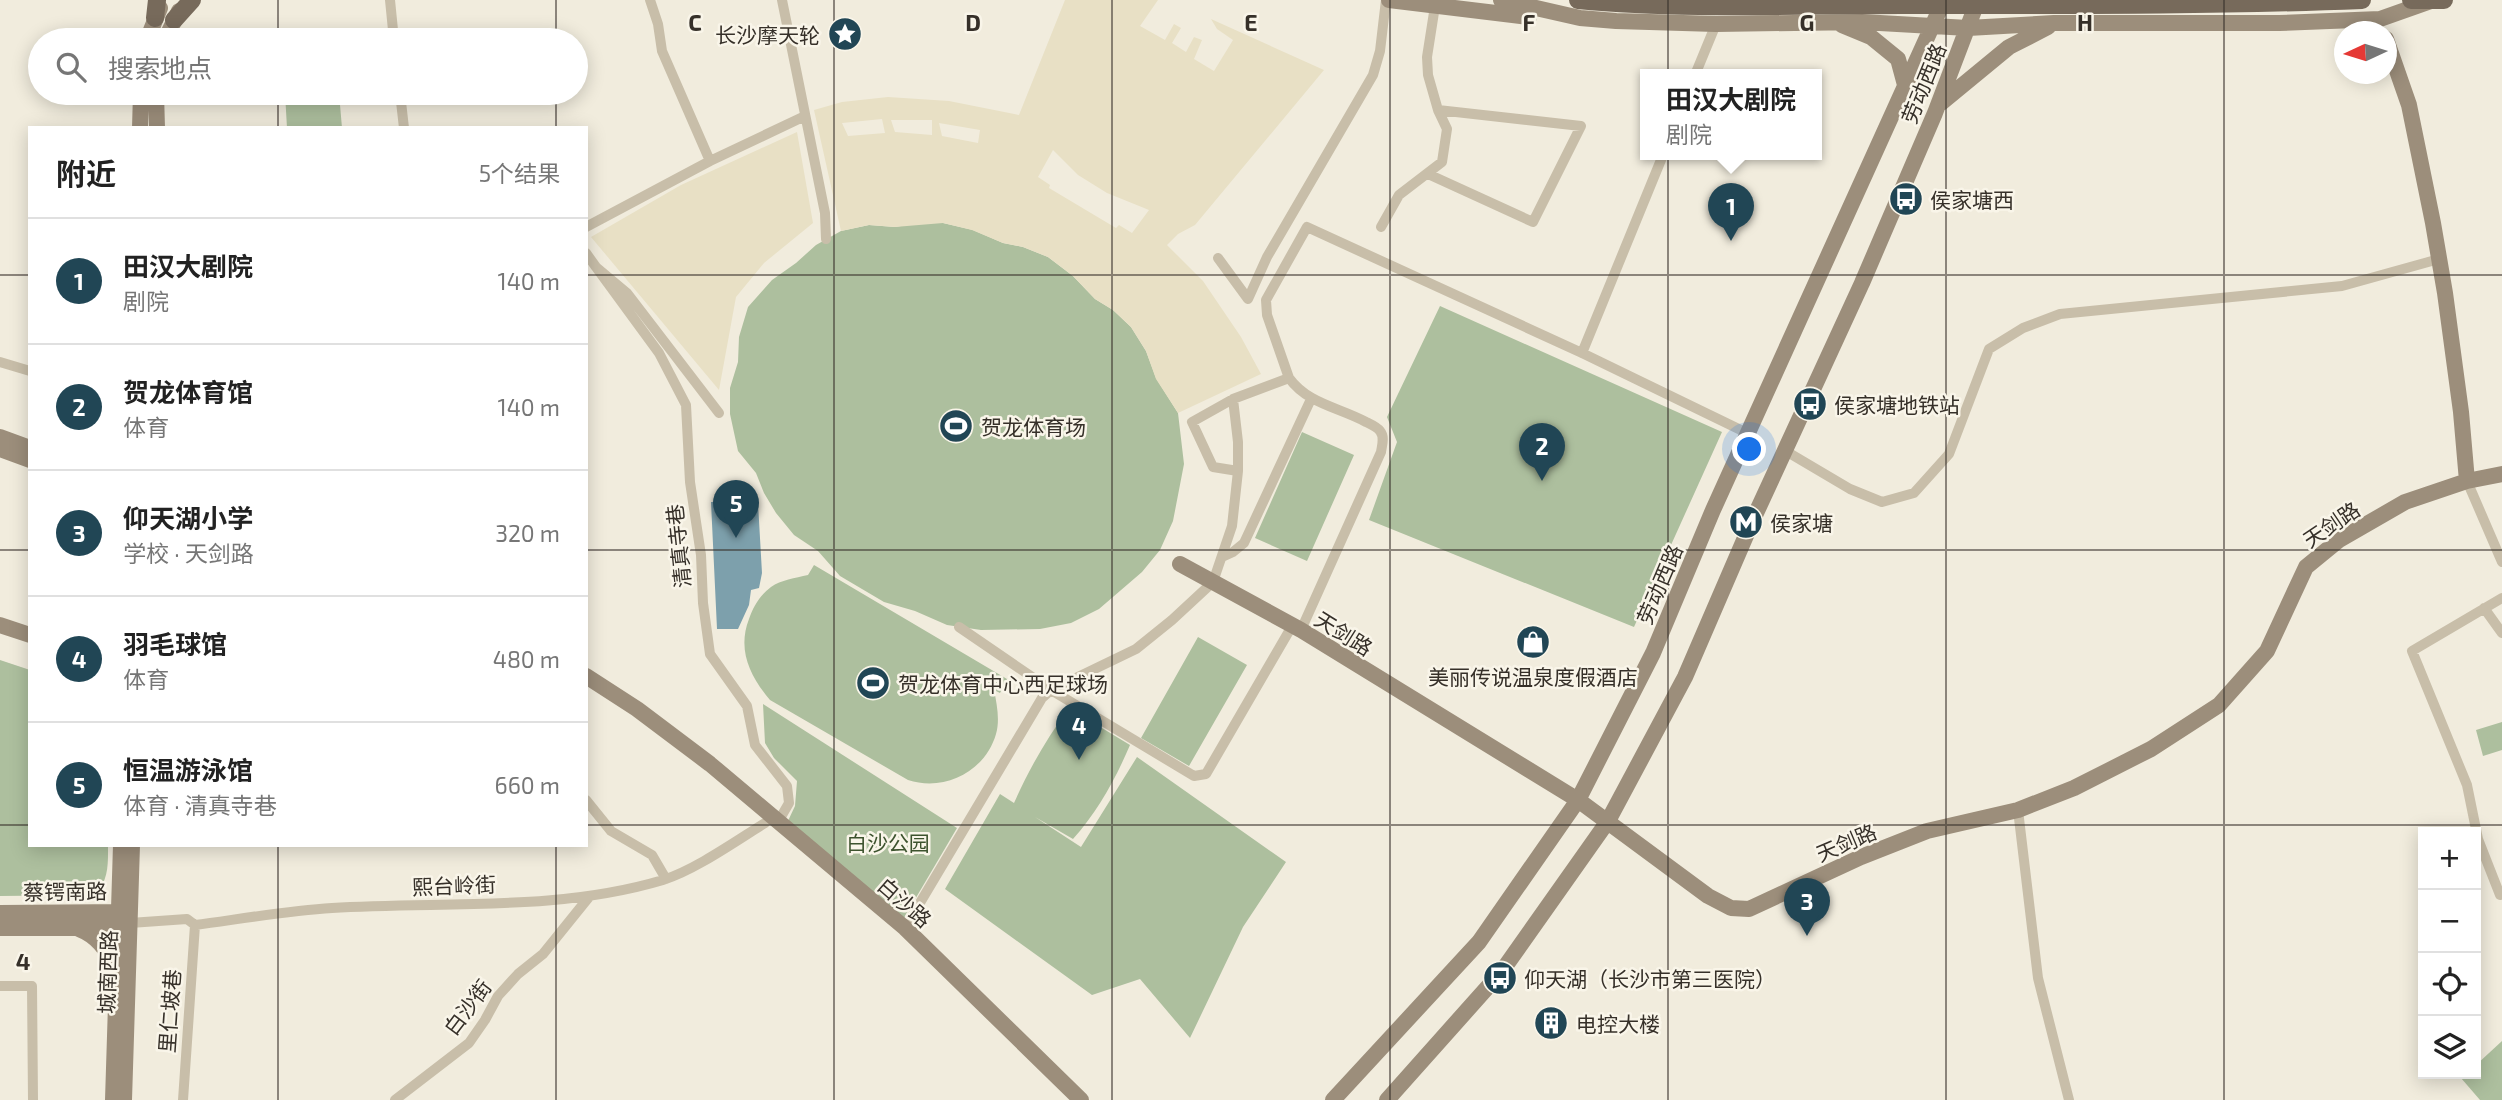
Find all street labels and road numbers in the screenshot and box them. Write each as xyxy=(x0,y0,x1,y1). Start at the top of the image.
street label: 劳动西路 xyxy=(1896,39,1950,127)
street label: 天剑路 xyxy=(2298,496,2364,552)
street label: 清真寺巷 xyxy=(661,503,695,589)
street label: 劳动西路 xyxy=(1631,540,1687,628)
street label: 天剑路 xyxy=(1311,606,1377,660)
street label: 天剑路 xyxy=(1812,818,1880,866)
street label: 熙台岭街 xyxy=(412,871,496,899)
street label: 白沙路 xyxy=(873,872,937,932)
street label: 蔡锷南路 xyxy=(23,878,107,904)
street label: 城南西路 xyxy=(93,930,121,1014)
street label: 里仁坡巷 xyxy=(154,968,184,1054)
street label: 白沙街 xyxy=(438,974,496,1040)

